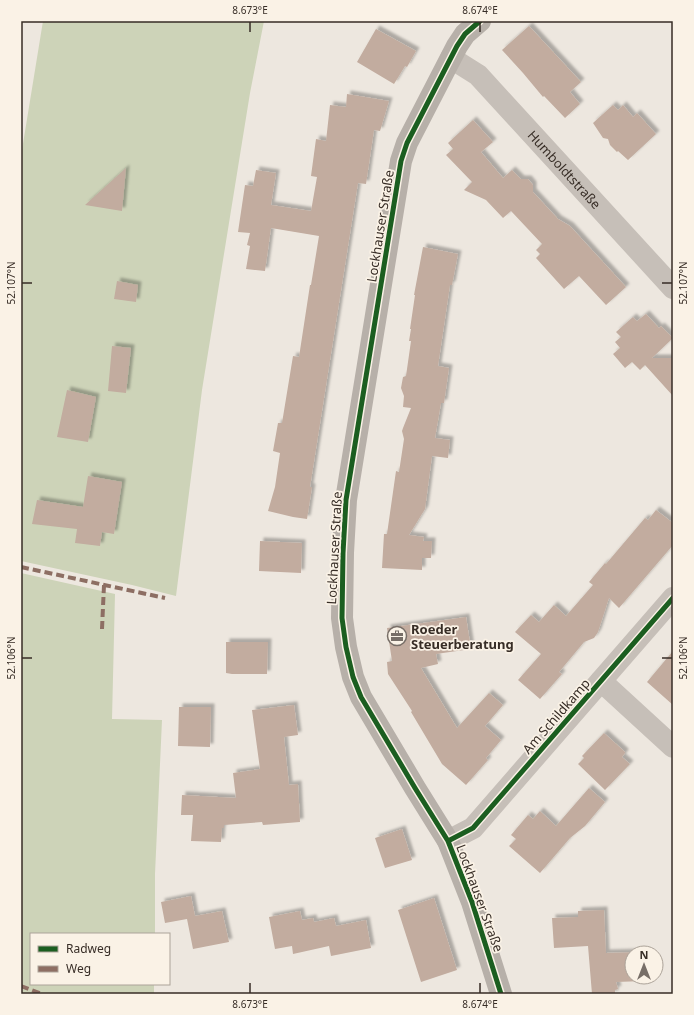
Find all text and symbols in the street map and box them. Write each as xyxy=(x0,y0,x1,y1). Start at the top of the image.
text: 8.673°E xyxy=(232,3,268,17)
text: 8.674°E xyxy=(462,3,498,17)
street label: Humboldtstraße xyxy=(524,126,605,213)
street label: Lockhauser Straße xyxy=(362,169,398,283)
text: 52.107°N xyxy=(4,261,18,305)
text: 52.107°N xyxy=(676,261,690,305)
street label: Lockhauser Straße xyxy=(322,491,346,605)
place label: Roeder Steuerberatung xyxy=(411,620,514,653)
office icon: Roeder Steuerberatung xyxy=(386,625,408,647)
text: 52.106°N xyxy=(4,636,18,680)
text: 52.106°N xyxy=(676,636,690,680)
street label: Am Schildkamp xyxy=(518,674,594,758)
street label: Lockhauser Straße xyxy=(452,842,508,954)
legend xyxy=(30,933,170,985)
text: Radweg xyxy=(66,940,111,957)
north arrow xyxy=(624,945,664,985)
text: N xyxy=(640,947,648,962)
text: Weg xyxy=(66,960,91,977)
text: 8.673°E xyxy=(232,997,268,1011)
text: 8.674°E xyxy=(462,997,498,1011)

